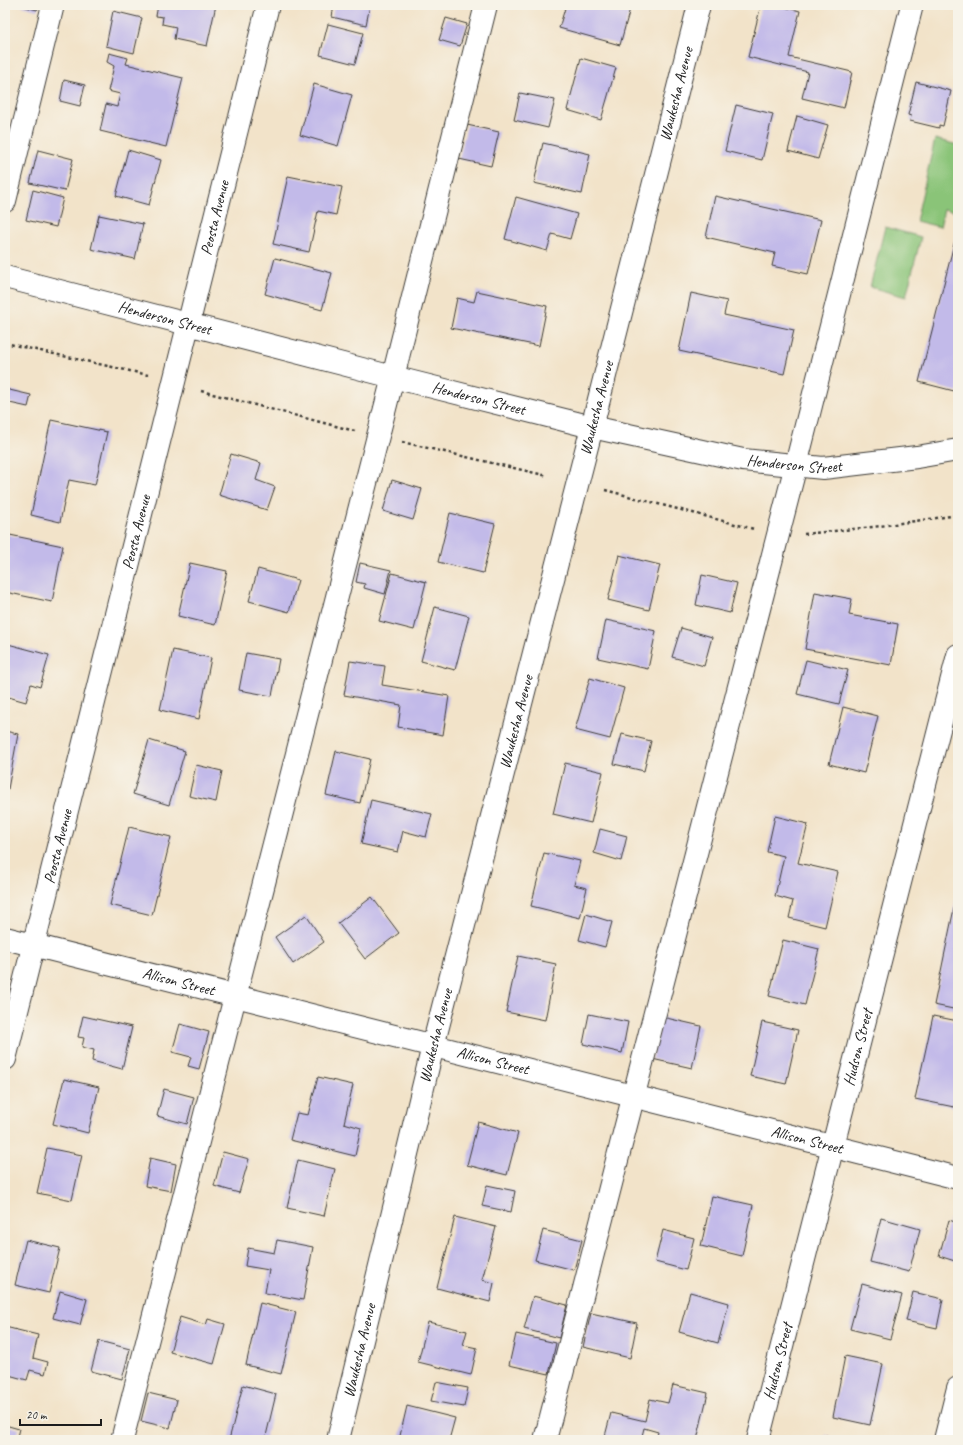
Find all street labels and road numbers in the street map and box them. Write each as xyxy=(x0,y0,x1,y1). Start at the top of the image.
street label: Waukesha Avenue xyxy=(655,43,698,143)
street label: Peosta Avenue xyxy=(196,177,234,257)
street label: Henderson Street xyxy=(116,297,215,340)
street label: Waukesha Avenue xyxy=(575,357,619,457)
street label: Henderson Street xyxy=(430,377,529,420)
street label: Henderson Street xyxy=(746,450,845,478)
street label: Peosta Avenue xyxy=(118,491,156,571)
street label: Waukesha Avenue xyxy=(495,671,538,771)
street label: Peosta Avenue xyxy=(39,805,77,886)
street label: Allison Street xyxy=(141,963,218,1001)
street label: Waukesha Avenue xyxy=(415,985,458,1085)
street label: Hudson Street xyxy=(839,1005,878,1088)
street label: Allison Street xyxy=(455,1042,532,1080)
street label: Allison Street xyxy=(769,1121,847,1159)
street label: Waukesha Avenue xyxy=(339,1300,381,1400)
street label: Hudson Street xyxy=(759,1318,798,1402)

